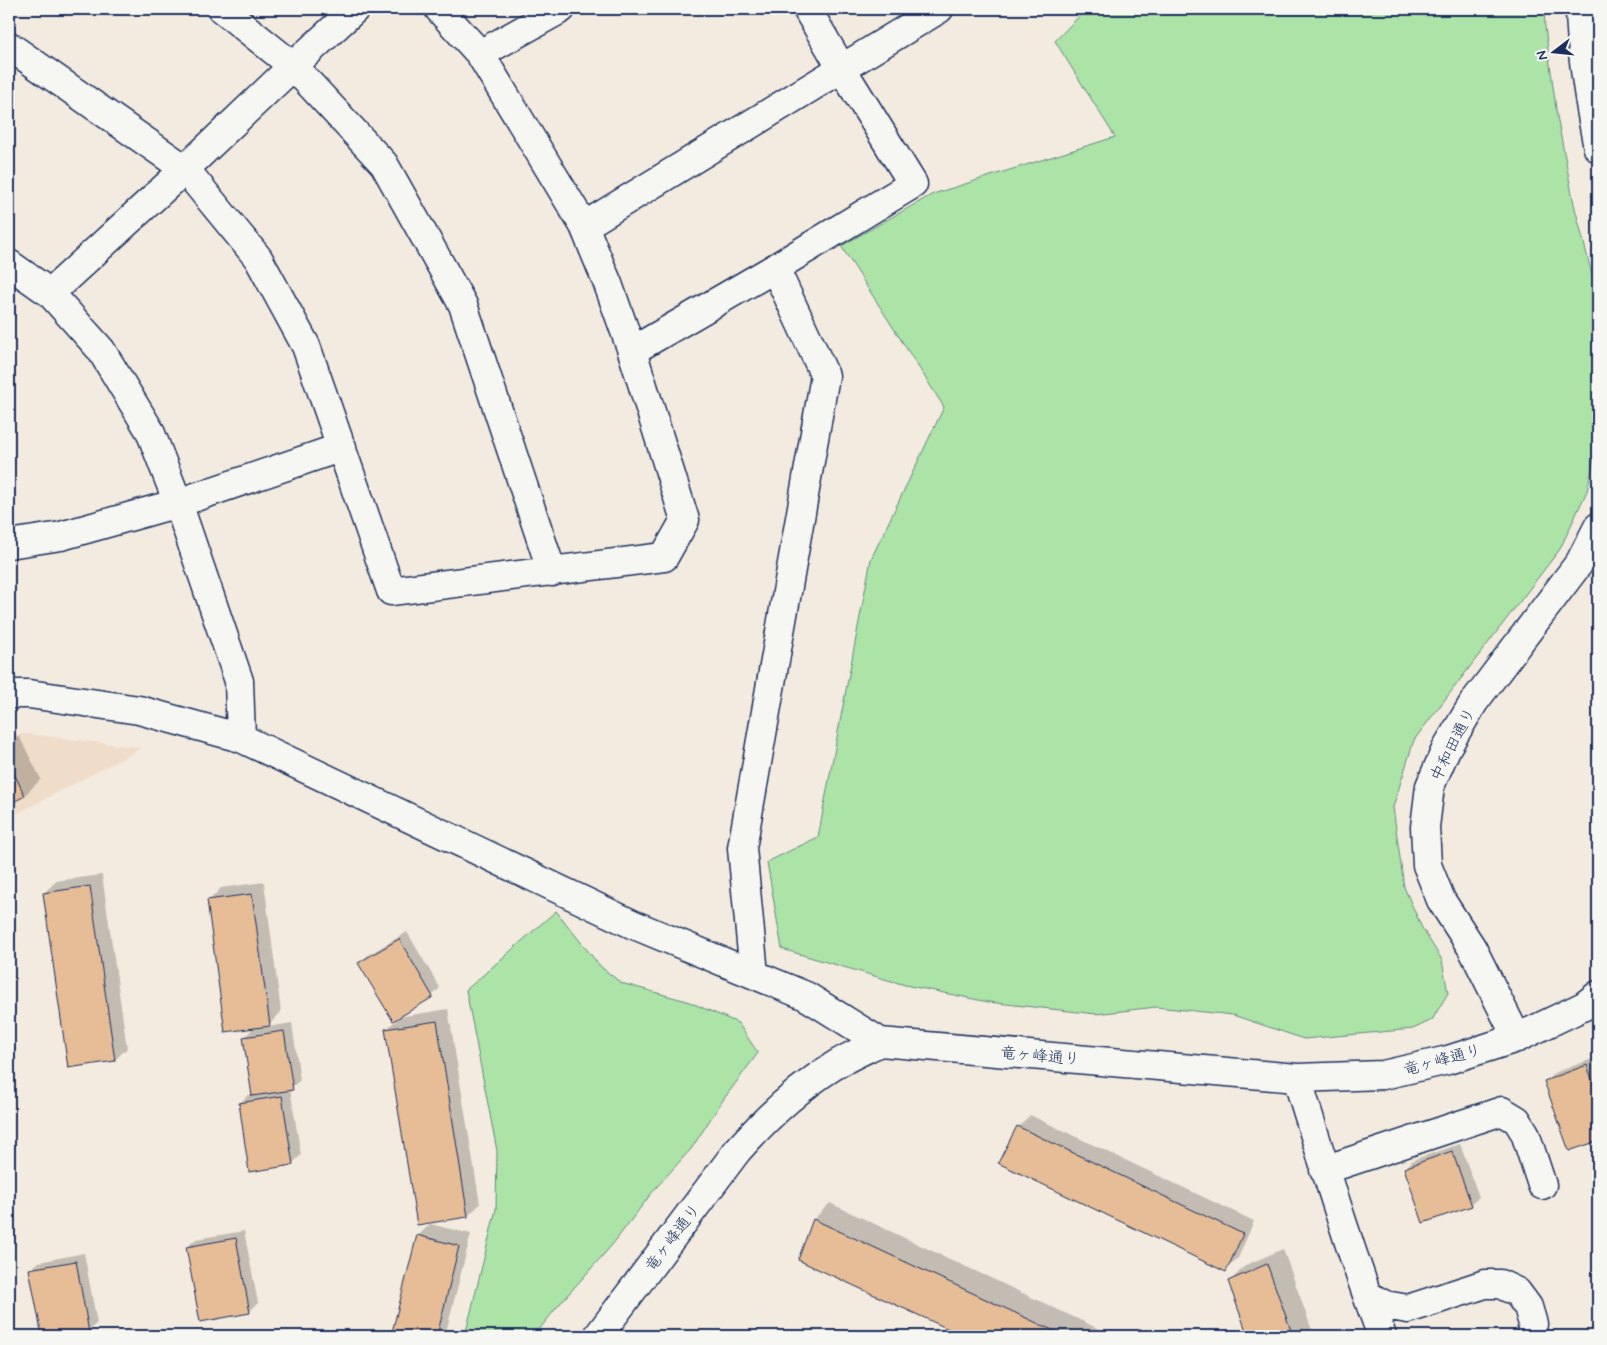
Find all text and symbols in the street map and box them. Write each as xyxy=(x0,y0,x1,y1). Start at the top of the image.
north arrow xyxy=(1530,28,1580,78)
text: N xyxy=(1533,48,1552,62)
street label: 中和田通り xyxy=(1426,704,1481,785)
street label: 竜ヶ峰通り xyxy=(1401,1040,1484,1081)
street label: 竜ヶ峰通り xyxy=(999,1043,1081,1070)
street label: 竜ヶ峰通り xyxy=(641,1200,706,1276)

